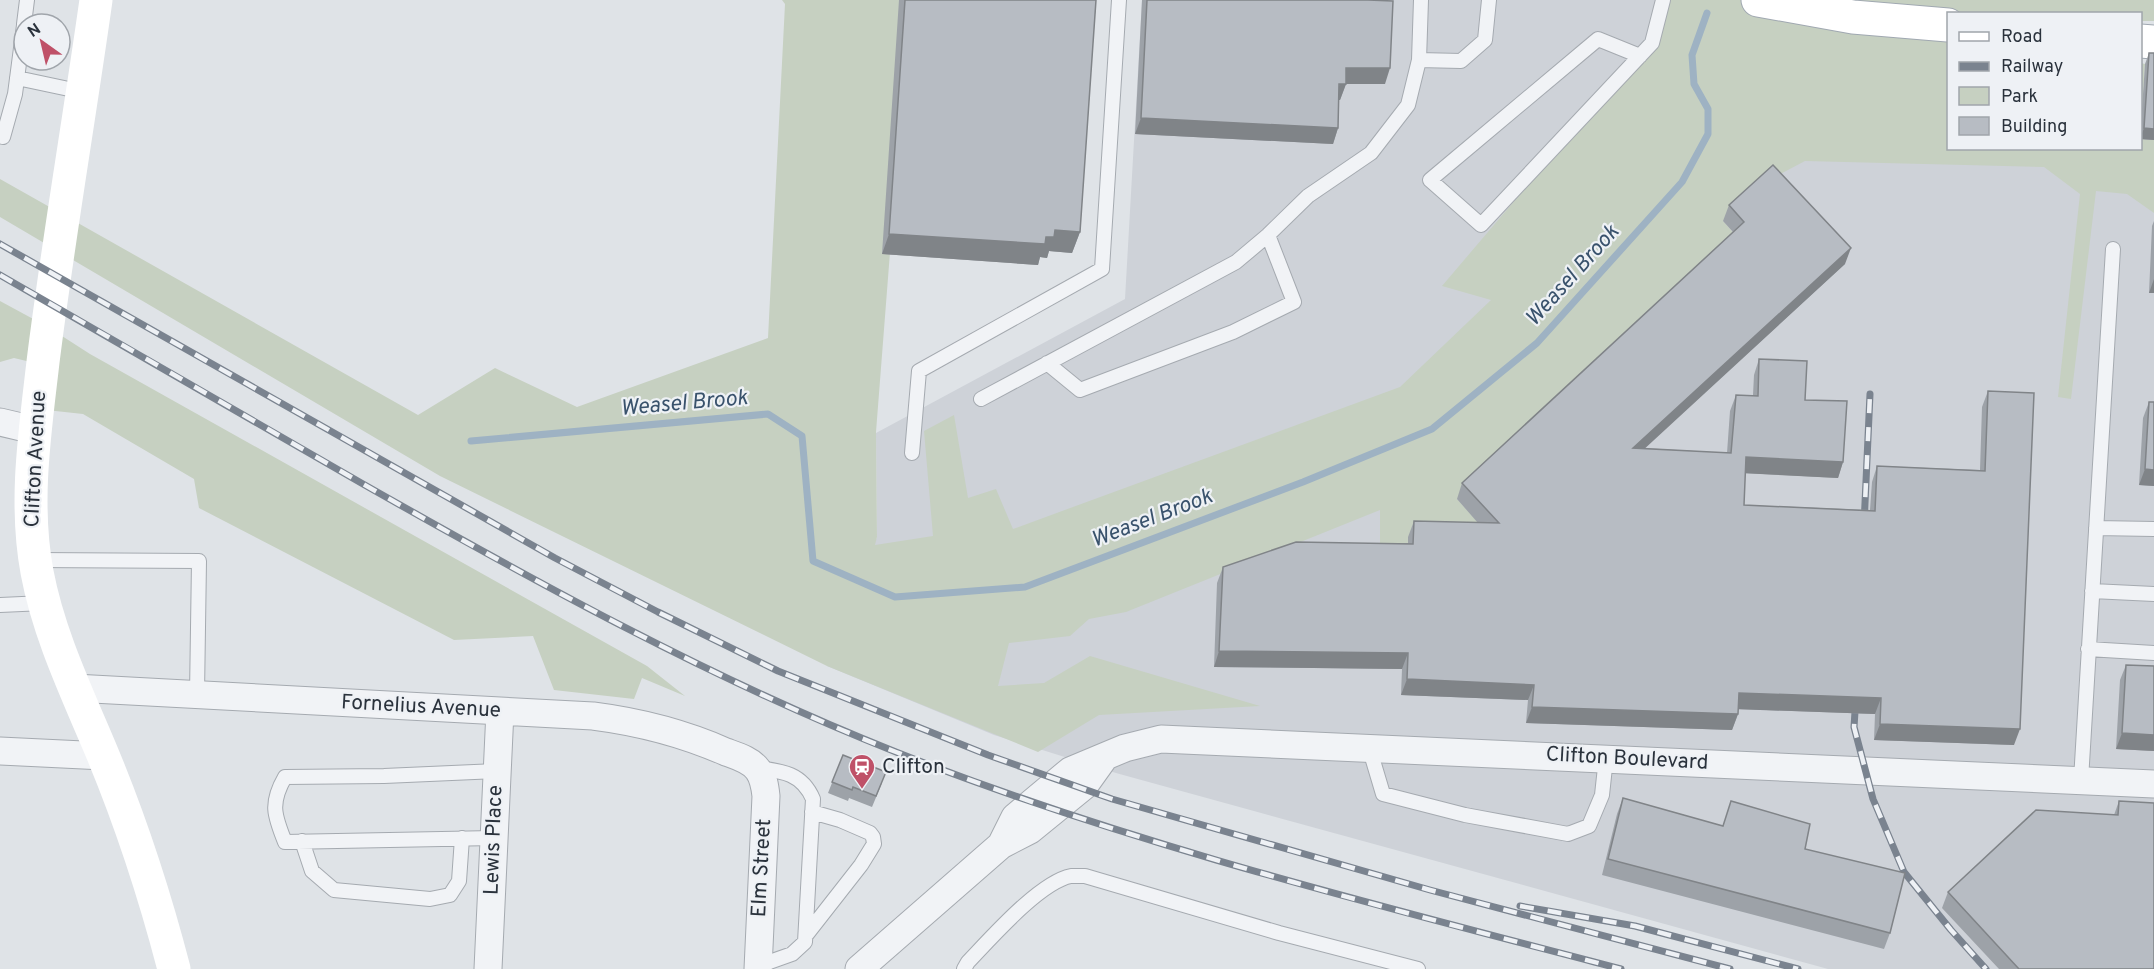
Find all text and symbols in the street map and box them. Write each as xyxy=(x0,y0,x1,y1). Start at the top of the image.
north arrow xyxy=(12,12,72,72)
legend xyxy=(1947,12,2142,150)
text: N xyxy=(24,20,45,43)
text: Road xyxy=(2001,26,2043,49)
text: Railway xyxy=(2001,56,2063,79)
text: Park xyxy=(2001,86,2038,109)
text: Building xyxy=(2001,116,2067,139)
water label: Weasel Brook xyxy=(1520,219,1626,332)
water label: Weasel Brook xyxy=(619,385,750,423)
street label: Clifton Avenue xyxy=(19,390,53,528)
water label: Weasel Brook xyxy=(1088,483,1217,554)
street label: Fornelius Avenue xyxy=(340,689,502,725)
street label: Clifton Boulevard xyxy=(1545,741,1709,777)
station icon: Clifton xyxy=(847,752,877,790)
place label: Clifton xyxy=(882,754,945,781)
street label: Lewis Place xyxy=(479,785,509,895)
street label: Elm Street xyxy=(746,818,778,918)

